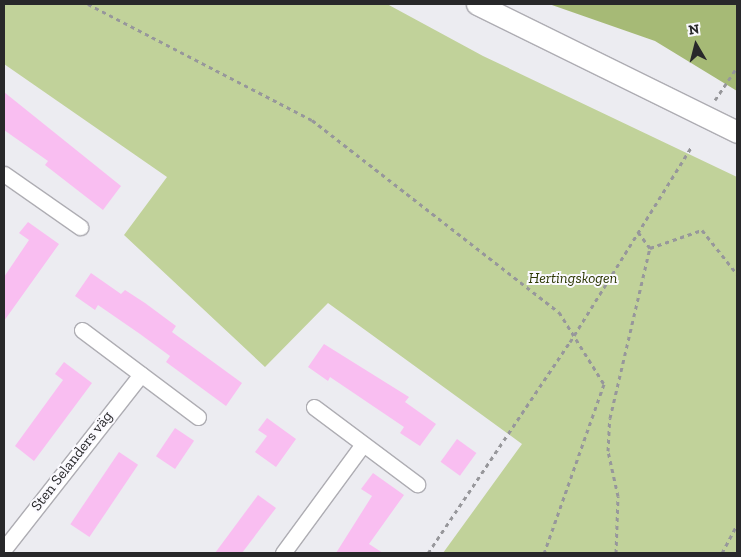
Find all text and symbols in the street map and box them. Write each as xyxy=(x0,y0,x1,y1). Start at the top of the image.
north arrow xyxy=(671,20,721,70)
text: N xyxy=(687,20,700,39)
park label: Hertingskogen xyxy=(529,270,617,288)
street label: Sten Selanders väg xyxy=(27,407,117,515)

